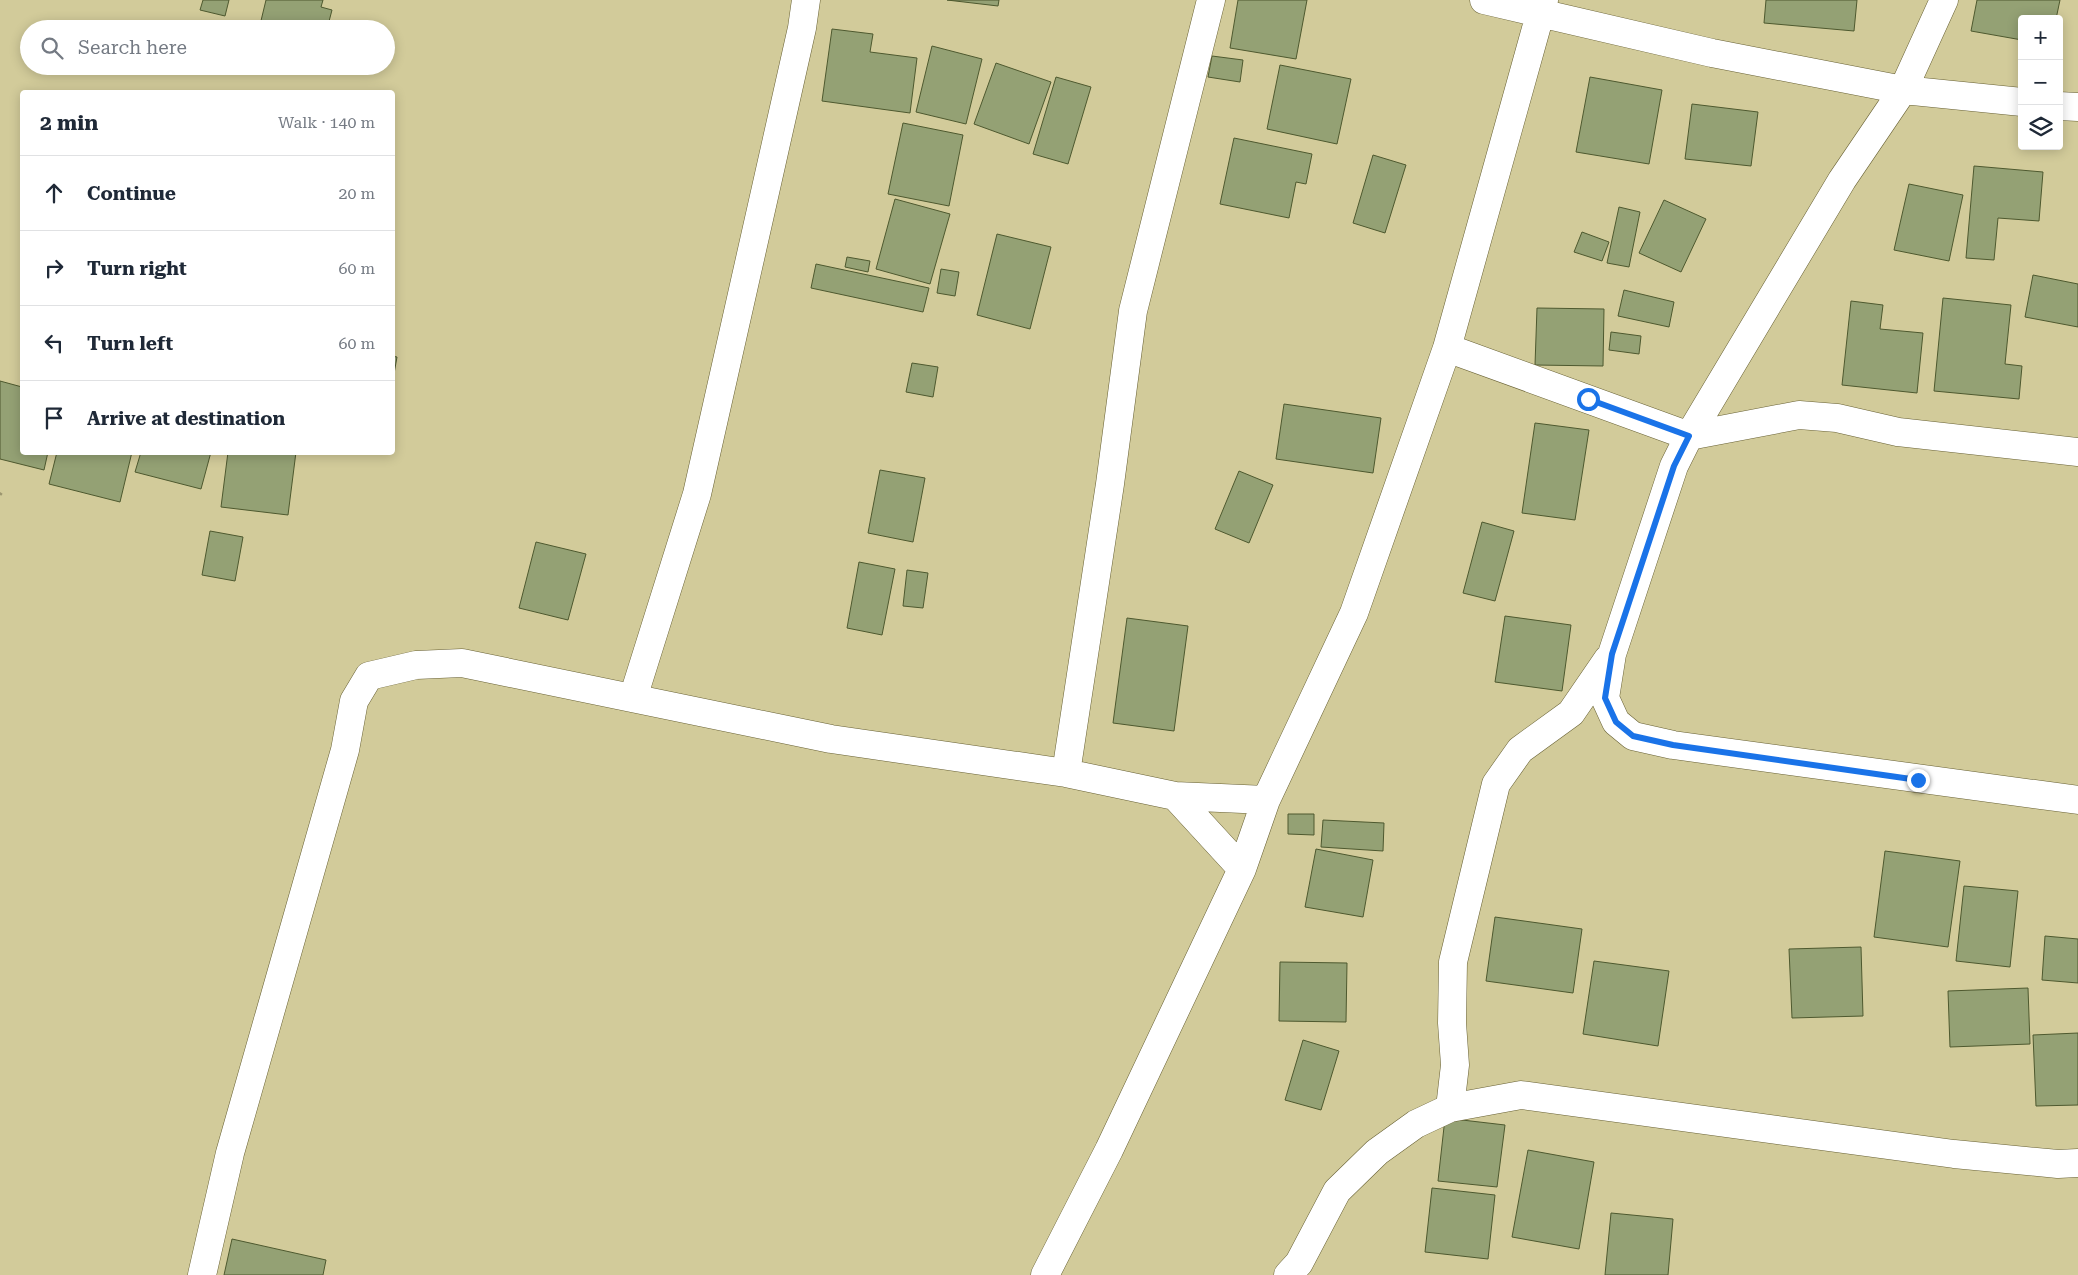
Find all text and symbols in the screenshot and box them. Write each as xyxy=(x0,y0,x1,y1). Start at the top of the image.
map controls xyxy=(2018,15,2063,150)
button: + xyxy=(2018,15,2063,60)
search box xyxy=(20,20,395,75)
icon: search xyxy=(38,34,66,62)
text: Search here xyxy=(78,36,187,59)
button: − xyxy=(2018,60,2063,105)
button: layers xyxy=(2018,105,2063,150)
text: 2 min xyxy=(40,111,98,135)
text: Walk · 140 m xyxy=(278,113,375,132)
icon: ahead xyxy=(40,179,68,207)
text: Continue xyxy=(87,182,176,205)
text: 20 m xyxy=(338,184,375,203)
icon: right xyxy=(40,254,68,282)
text: Turn right xyxy=(87,257,187,280)
text: 60 m xyxy=(338,259,375,278)
icon: left xyxy=(40,329,68,357)
text: Turn left xyxy=(87,332,173,355)
text: 60 m xyxy=(338,334,375,353)
route start xyxy=(1577,388,1600,411)
icon: arrive xyxy=(40,404,68,432)
text: Arrive at destination xyxy=(87,407,285,430)
route end xyxy=(1907,769,1930,792)

